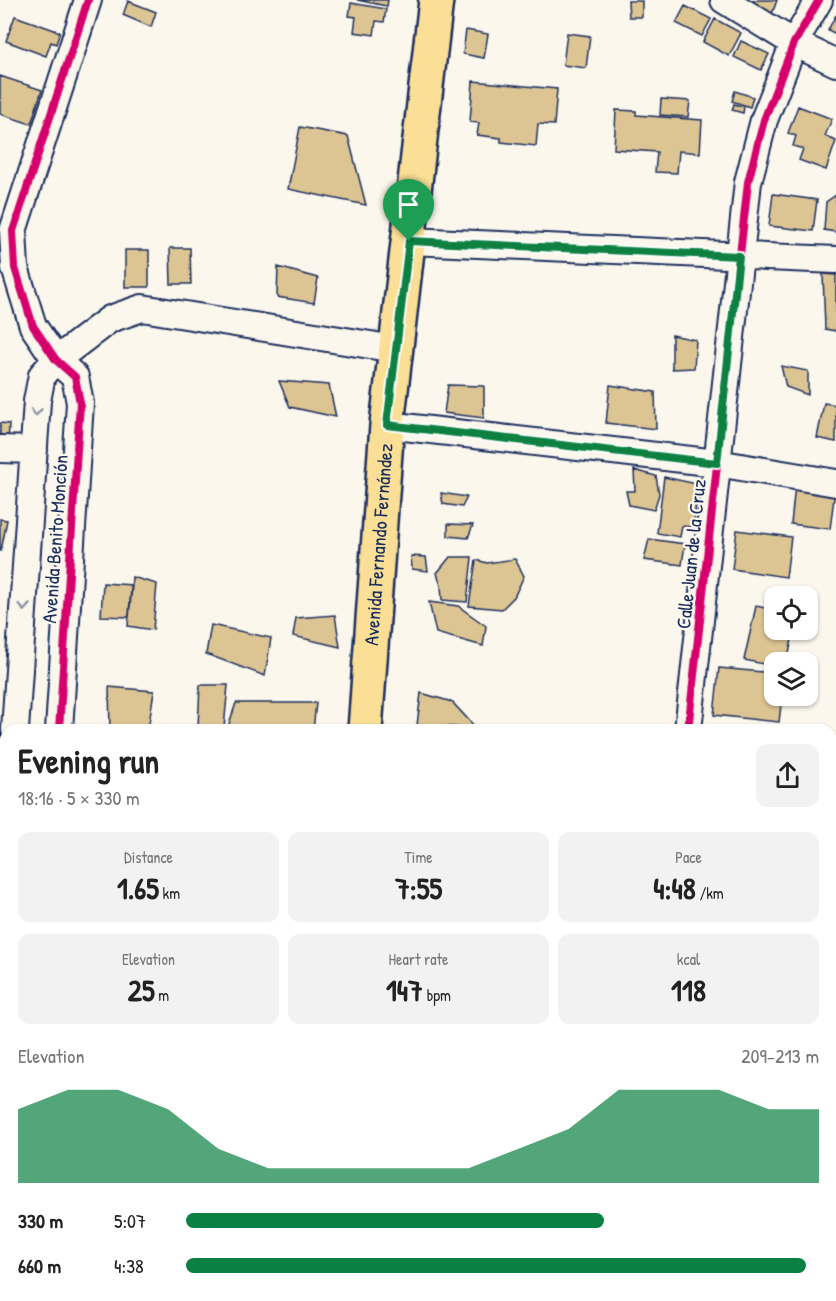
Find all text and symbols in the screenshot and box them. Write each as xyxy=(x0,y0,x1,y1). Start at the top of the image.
pin xyxy=(383,179,434,241)
icon: arrive xyxy=(392,188,425,221)
one-way arrow xyxy=(30,408,43,417)
street label: Avenida Fernando Fernández xyxy=(357,442,399,646)
street label: Avenida Benito Monción xyxy=(35,454,74,624)
street label: Calle Juan de la Cruz xyxy=(669,477,712,630)
map controls xyxy=(764,586,818,706)
button: locate xyxy=(764,586,818,640)
one-way arrow xyxy=(17,602,30,611)
button: layers xyxy=(764,652,818,706)
text: Evening run xyxy=(18,739,159,783)
button: share xyxy=(756,744,819,807)
text: 18:16 · 5 × 330 m xyxy=(18,784,140,811)
text: Distance xyxy=(124,846,173,868)
text: Time xyxy=(404,846,433,868)
text: Pace xyxy=(675,846,702,868)
text: 1.65 xyxy=(117,868,159,908)
text: 7:55 xyxy=(395,868,442,908)
text: 4:48 xyxy=(653,868,696,908)
text: km xyxy=(159,882,180,904)
text: /km xyxy=(696,882,724,904)
text: Elevation xyxy=(122,948,175,970)
text: Heart rate xyxy=(389,948,448,970)
text: kcal xyxy=(677,948,700,970)
text: 25 xyxy=(128,970,155,1010)
text: 147 xyxy=(386,970,423,1010)
text: 118 xyxy=(671,970,706,1010)
text: m xyxy=(155,984,169,1006)
text: bpm xyxy=(423,984,451,1006)
text: Elevation xyxy=(18,1042,84,1069)
text: 209–213 m xyxy=(741,1042,819,1069)
text: 330 m xyxy=(18,1207,63,1234)
text: 5:07 xyxy=(114,1207,146,1234)
text: 660 m xyxy=(18,1252,61,1279)
text: 4:38 xyxy=(114,1252,144,1279)

